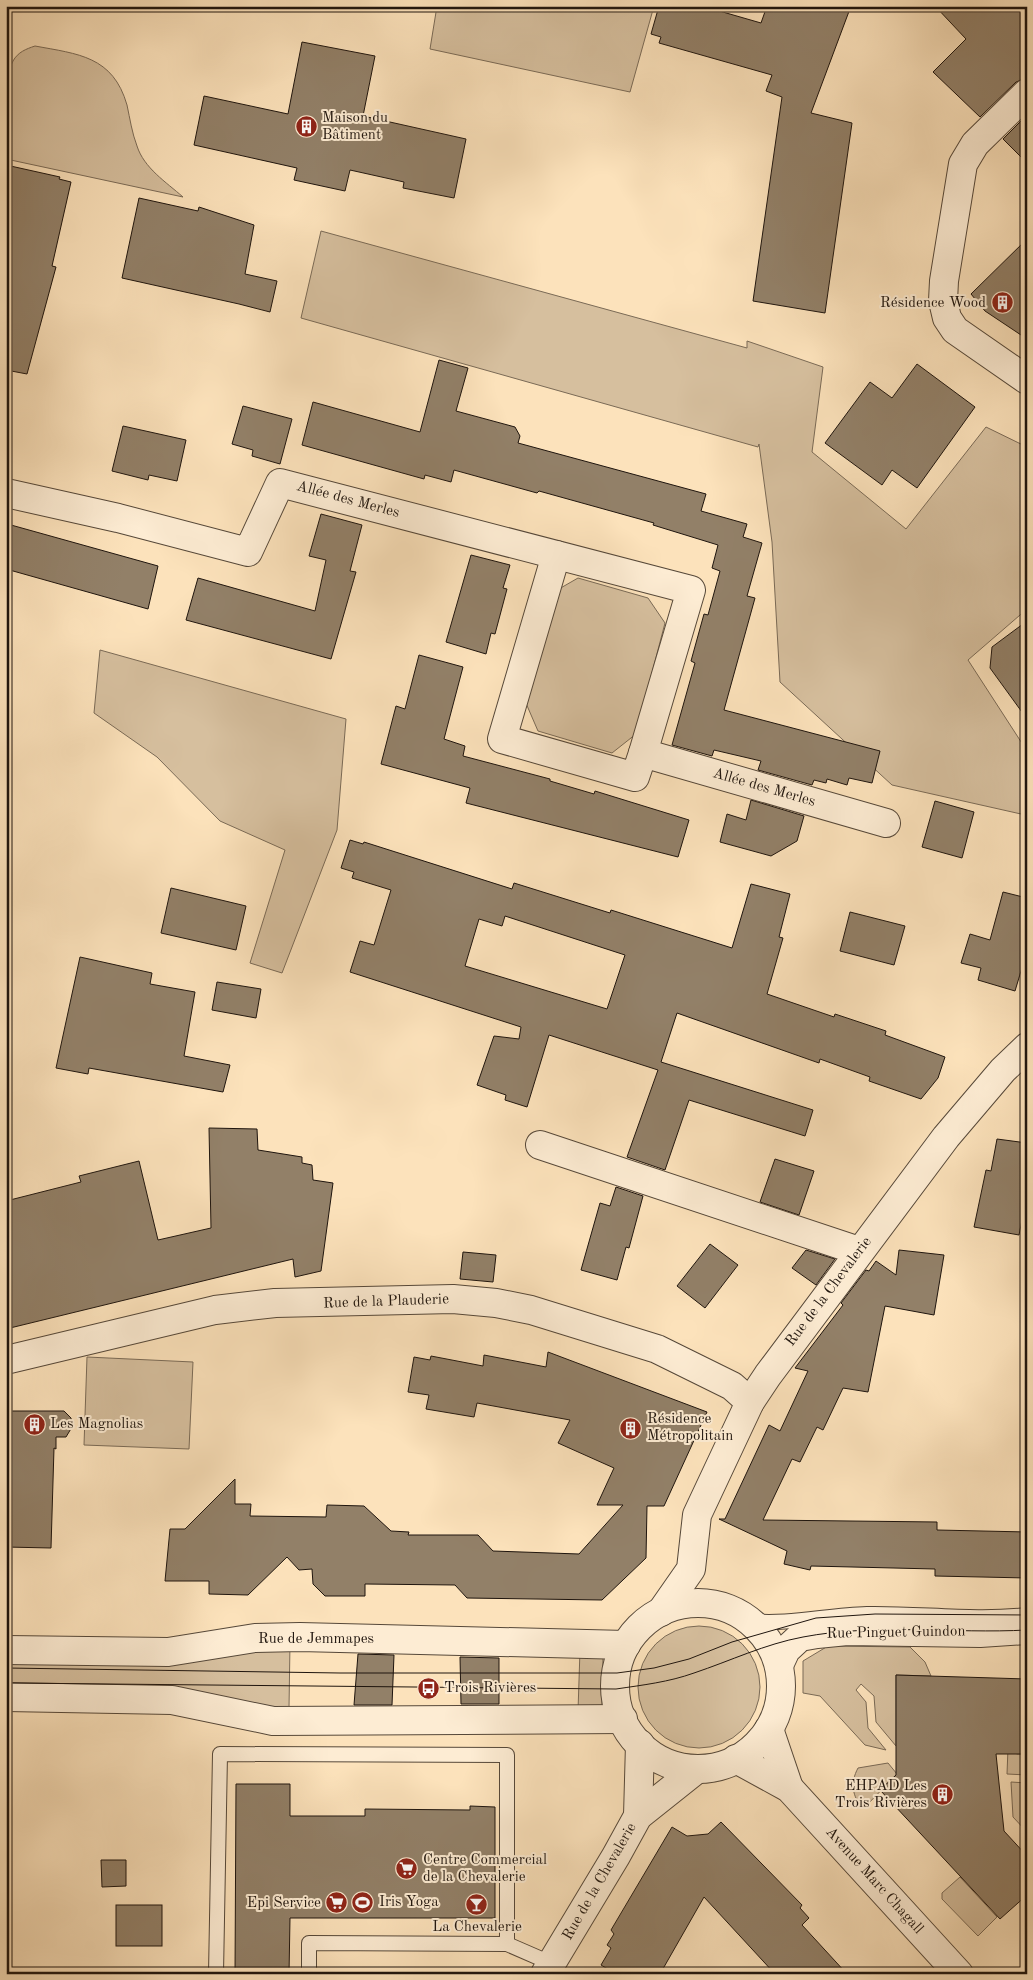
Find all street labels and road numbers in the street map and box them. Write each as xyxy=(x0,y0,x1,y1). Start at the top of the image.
street label: Allée des Merles xyxy=(295,479,401,521)
street label: Allée des Merles xyxy=(711,766,817,810)
street label: Rue de la Chevalerie xyxy=(783,1235,875,1349)
street label: Rue de la Plauderie xyxy=(323,1292,449,1312)
street label: Rue Pinguet Guindon xyxy=(826,1624,966,1642)
street label: Rue de Jemmapes xyxy=(258,1632,374,1647)
street label: Rue de la Chevalerie xyxy=(560,1821,640,1943)
street label: Avenue Marc Chagall xyxy=(822,1825,926,1937)

